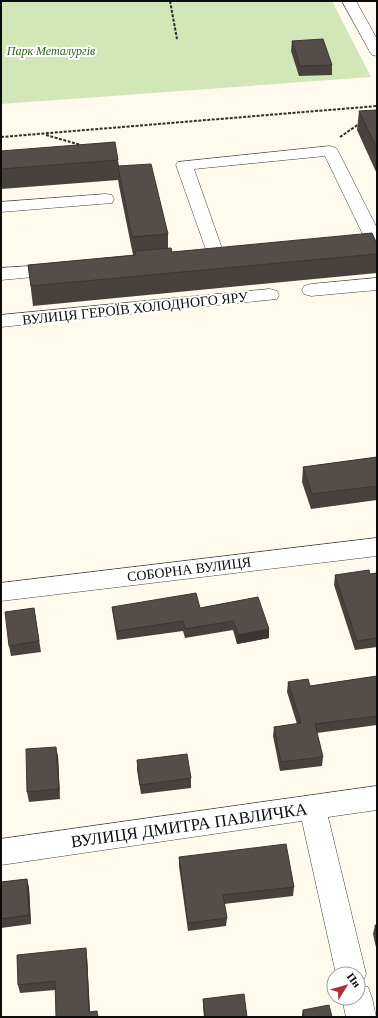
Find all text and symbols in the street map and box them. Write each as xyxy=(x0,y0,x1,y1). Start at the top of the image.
park label: Парк Металургів xyxy=(6,44,95,58)
street label: ВУЛИЦЯ ГЕРОЇВ ХОЛОДНОГО ЯРУ xyxy=(21,288,249,328)
street label: СОБОРНА ВУЛИЦЯ xyxy=(126,554,252,585)
street label: ВУЛИЦЯ ДМИТРА ПАВЛИЧКА xyxy=(70,799,309,852)
north arrow xyxy=(326,966,366,1006)
text: Пн xyxy=(345,970,364,990)

